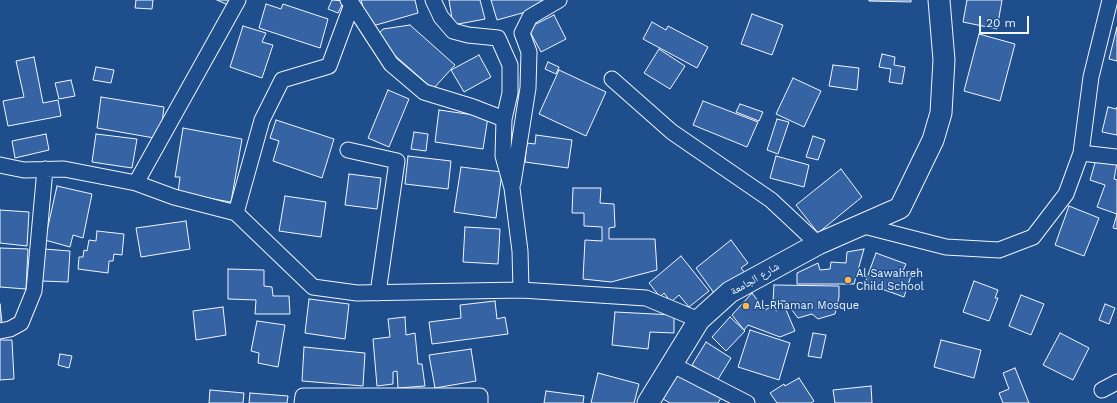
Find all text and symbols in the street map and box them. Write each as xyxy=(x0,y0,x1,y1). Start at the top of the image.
scale bar xyxy=(981,8,1031,34)
text: 20 m xyxy=(986,16,1016,30)
street label: شارع الجامعة xyxy=(728,260,782,298)
place label: Al Sawahreh Child School xyxy=(856,267,924,293)
marker: Al Sawahreh Child School xyxy=(843,275,853,285)
place label: Al-Rhaman Mosque xyxy=(754,299,859,313)
marker: Al-Rhaman Mosque xyxy=(741,301,751,311)

